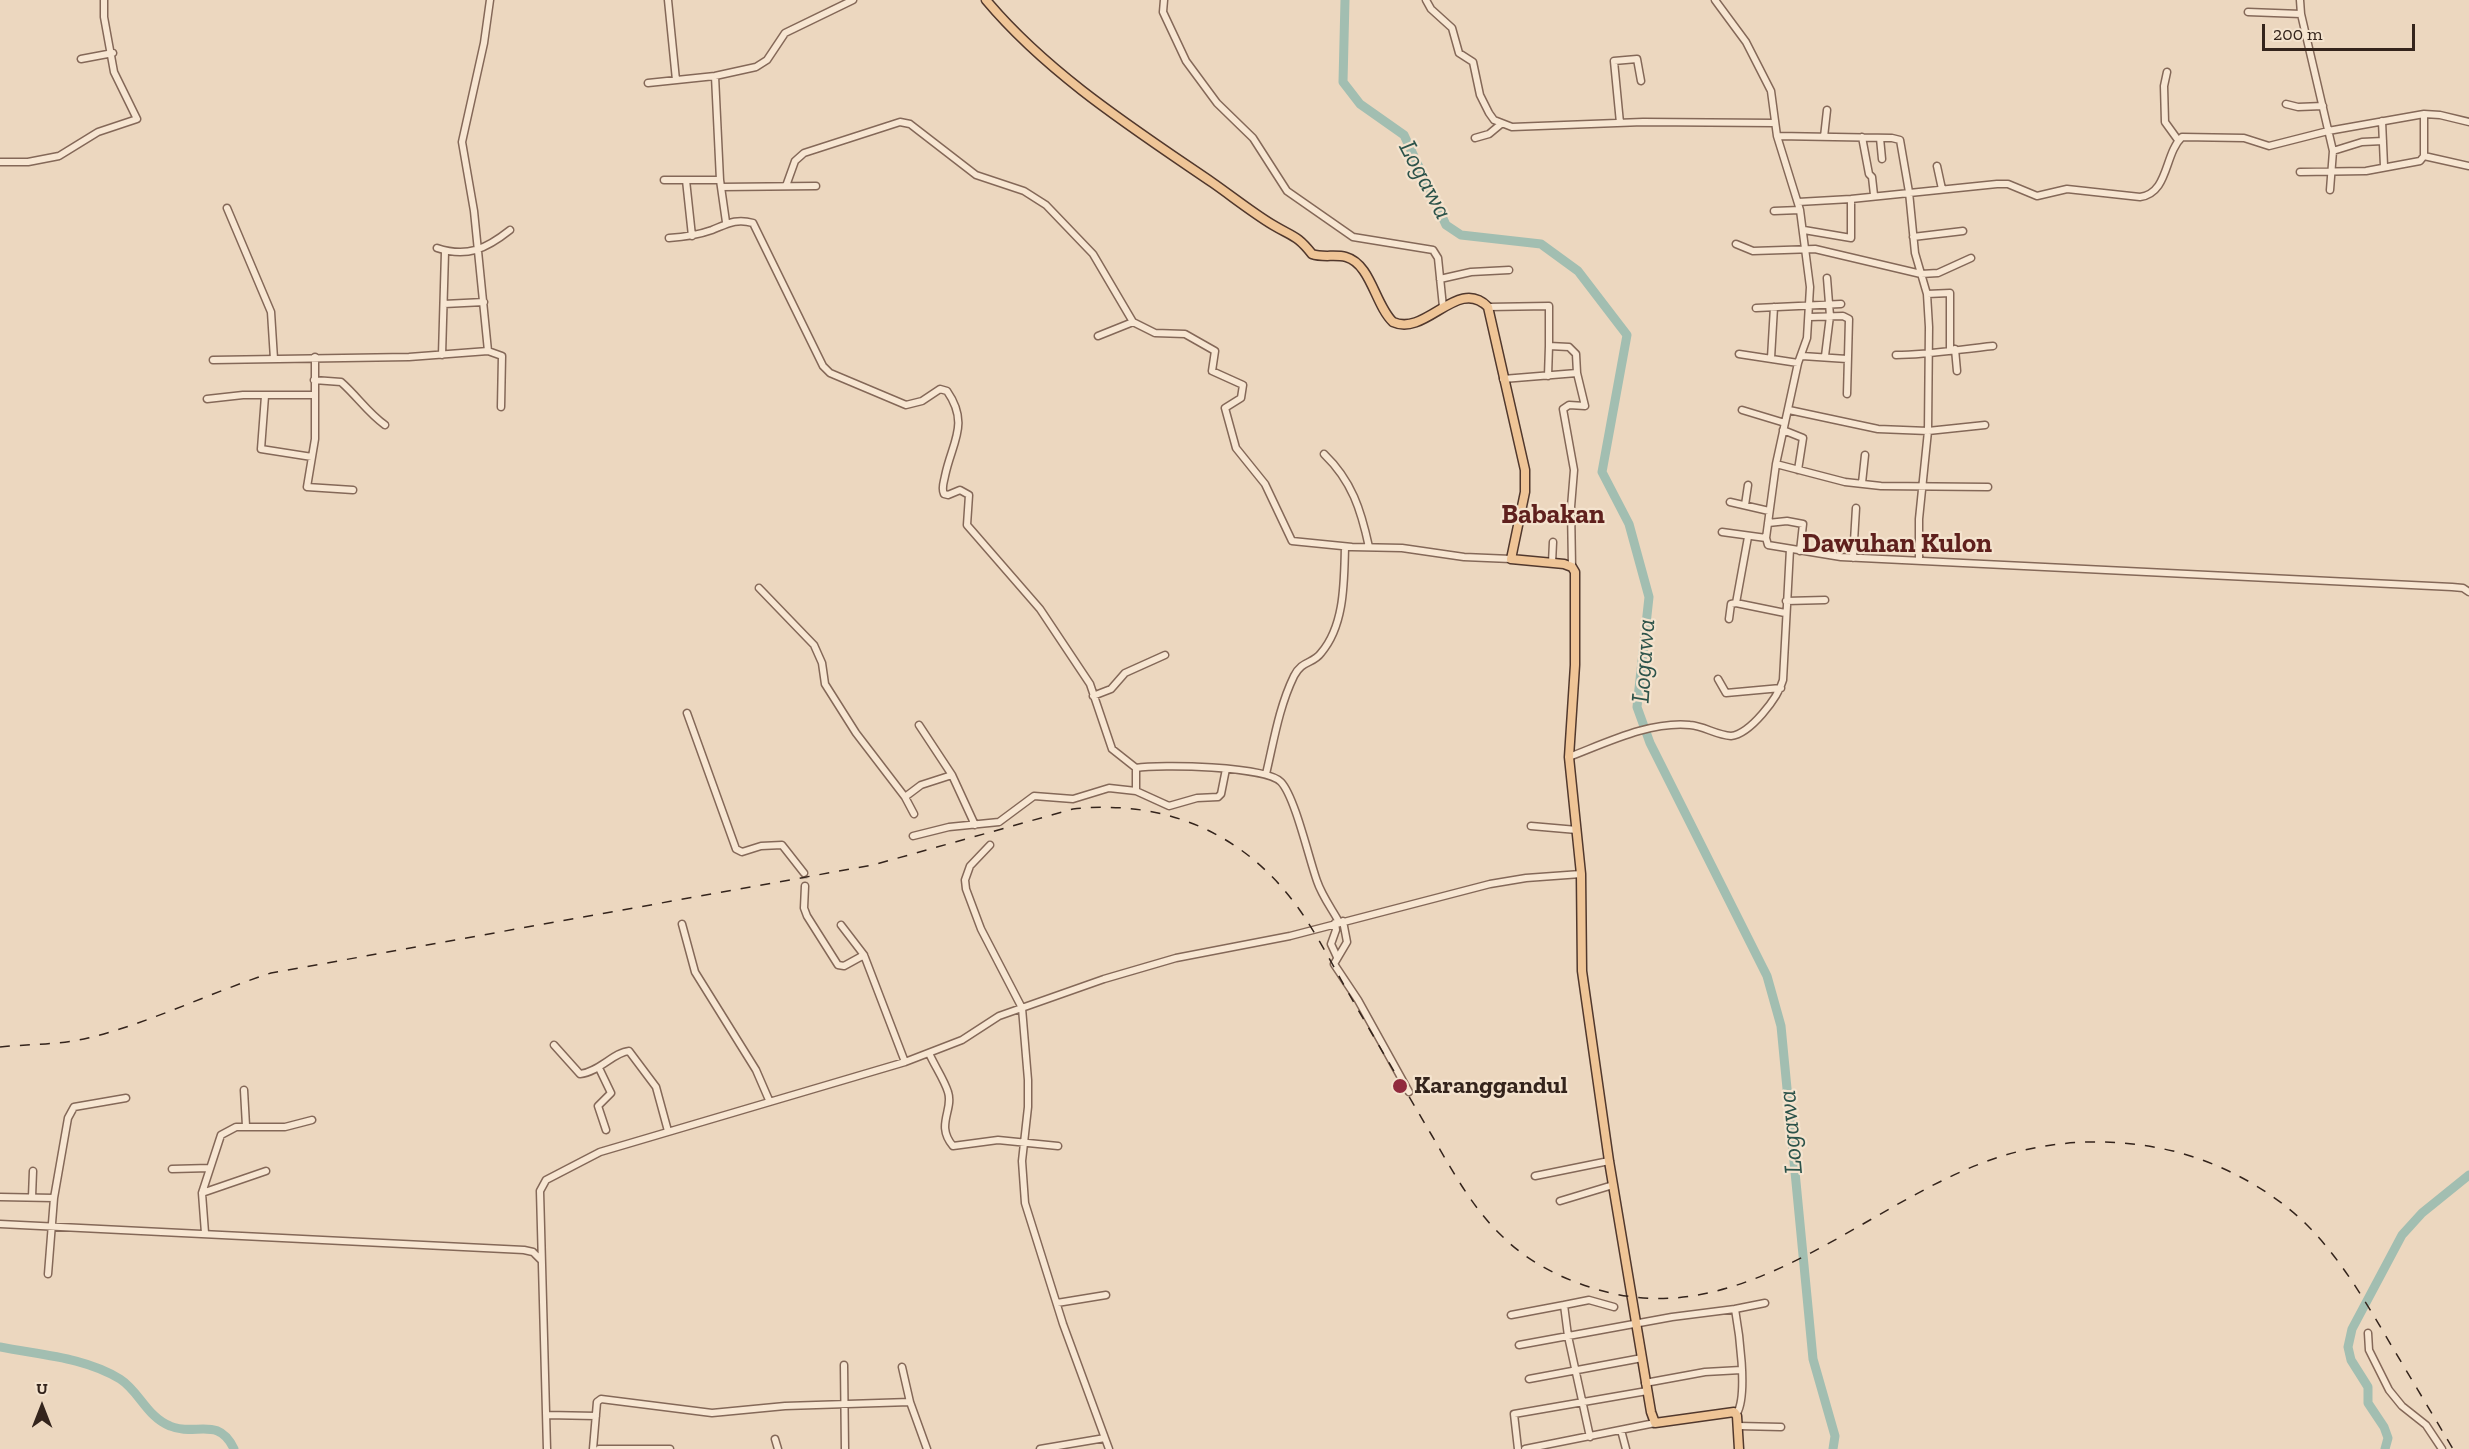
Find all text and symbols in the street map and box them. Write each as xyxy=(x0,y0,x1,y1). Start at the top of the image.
scale bar xyxy=(2265,12,2418,50)
text: 200 m xyxy=(2273,23,2323,45)
water label: Logawa xyxy=(1391,135,1459,225)
district label: Babakan xyxy=(1501,499,1605,531)
district label: Dawuhan Kulon xyxy=(1802,528,1992,560)
water label: Logawa xyxy=(1625,618,1663,704)
place label: Karanggandul xyxy=(1414,1072,1567,1100)
marker: Karanggandul xyxy=(1391,1077,1409,1095)
water label: Logawa xyxy=(1772,1089,1810,1175)
north arrow xyxy=(12,1377,72,1437)
text: U xyxy=(36,1379,48,1398)

